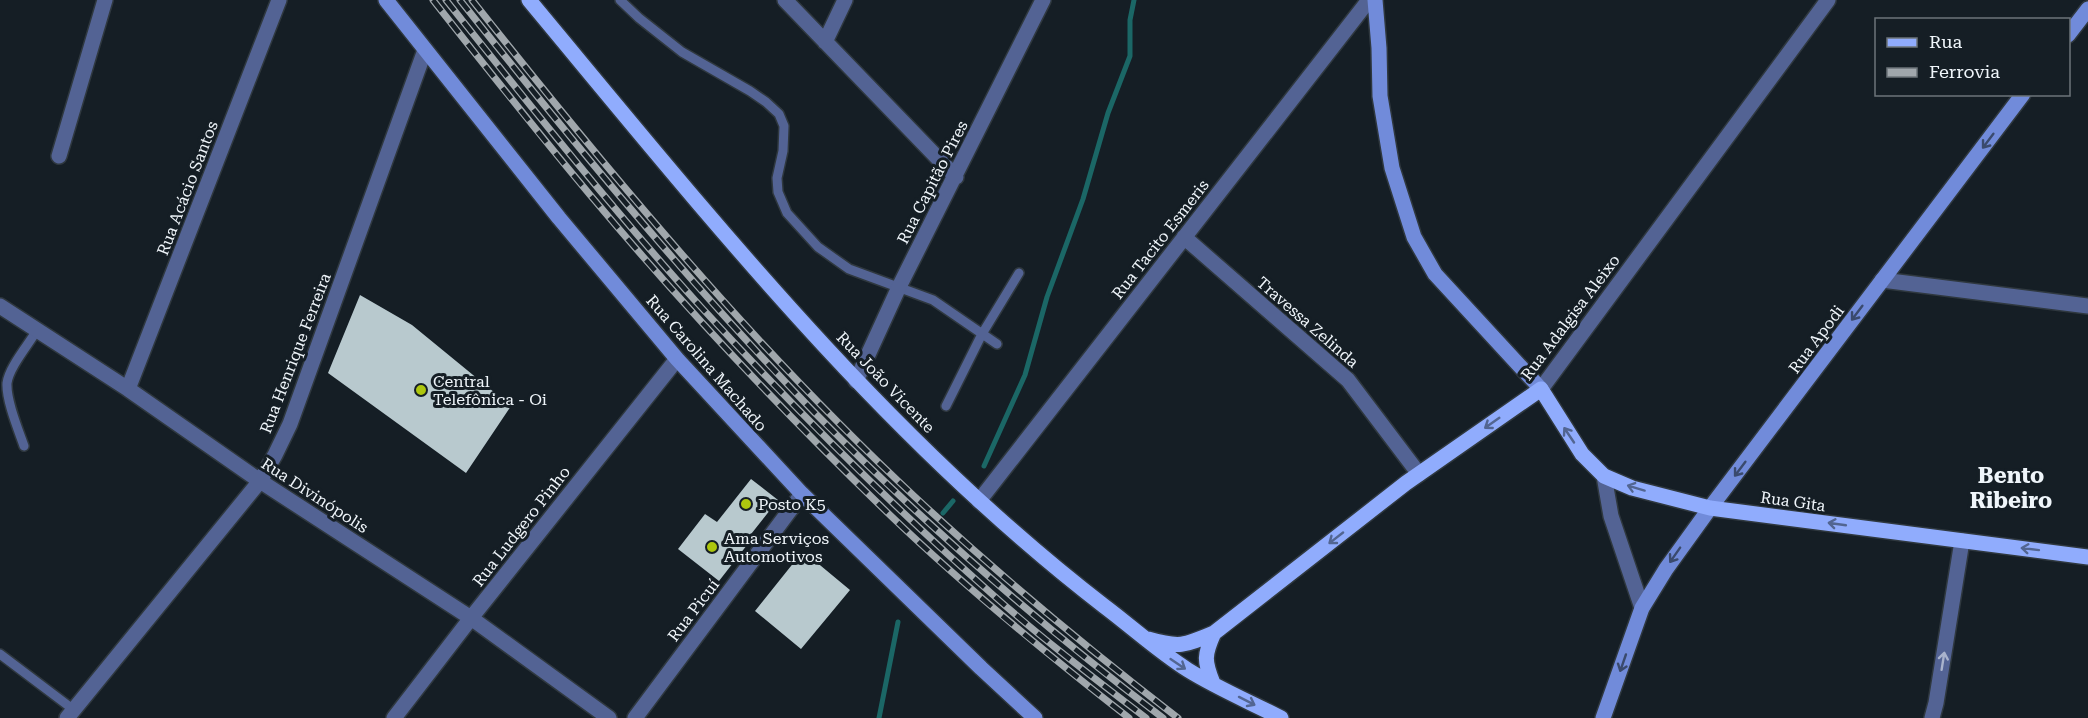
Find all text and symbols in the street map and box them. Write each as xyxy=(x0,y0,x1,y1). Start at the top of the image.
legend xyxy=(1875,18,2070,96)
text: Rua xyxy=(1929,31,1962,52)
text: Ferrovia xyxy=(1929,61,2000,82)
street label: Rua Capitão Pires xyxy=(893,117,972,247)
street label: Rua Acácio Santos xyxy=(153,118,222,258)
one-way arrow xyxy=(1982,133,1994,149)
street label: Rua Tacito Esmeris xyxy=(1108,176,1213,303)
street label: Rua Adalgisa Aleixo xyxy=(1517,251,1624,384)
street label: Rua Henrique Ferreira xyxy=(256,270,335,436)
street label: Travessa Zelinda xyxy=(1253,273,1363,372)
street label: Rua Carolina Machado xyxy=(642,291,771,436)
street label: Rua Apodi xyxy=(1785,302,1848,377)
one-way arrow xyxy=(1851,305,1864,321)
street label: Rua João Vicente xyxy=(833,328,939,437)
place label: Central Telefônica - Oi xyxy=(433,372,547,409)
marker: Central Telefônica - Oi xyxy=(414,383,428,397)
one-way arrow xyxy=(1485,417,1501,429)
one-way arrow xyxy=(1563,428,1575,444)
street label: Rua Divinópolis xyxy=(258,454,372,537)
one-way arrow xyxy=(1733,460,1746,476)
street label: Rua Ludgero Pinho xyxy=(469,462,574,590)
district label: Bento Ribeiro xyxy=(1970,463,2052,513)
one-way arrow xyxy=(1627,482,1646,493)
street label: Rua Gita xyxy=(1759,488,1827,516)
place label: Posto K5 xyxy=(758,495,826,514)
marker: Posto K5 xyxy=(739,497,753,511)
one-way arrow xyxy=(1827,519,1847,530)
place label: Ama Serviços Automotivos xyxy=(724,529,830,566)
one-way arrow xyxy=(1328,532,1344,545)
marker: Ama Serviços Automotivos xyxy=(705,540,719,554)
one-way arrow xyxy=(2021,544,2040,555)
one-way arrow xyxy=(1669,546,1681,563)
street label: Rua Picuí xyxy=(664,575,723,645)
one-way arrow xyxy=(1938,651,1949,671)
one-way arrow xyxy=(1616,653,1627,672)
one-way arrow xyxy=(1170,657,1187,670)
one-way arrow xyxy=(1238,695,1256,707)

